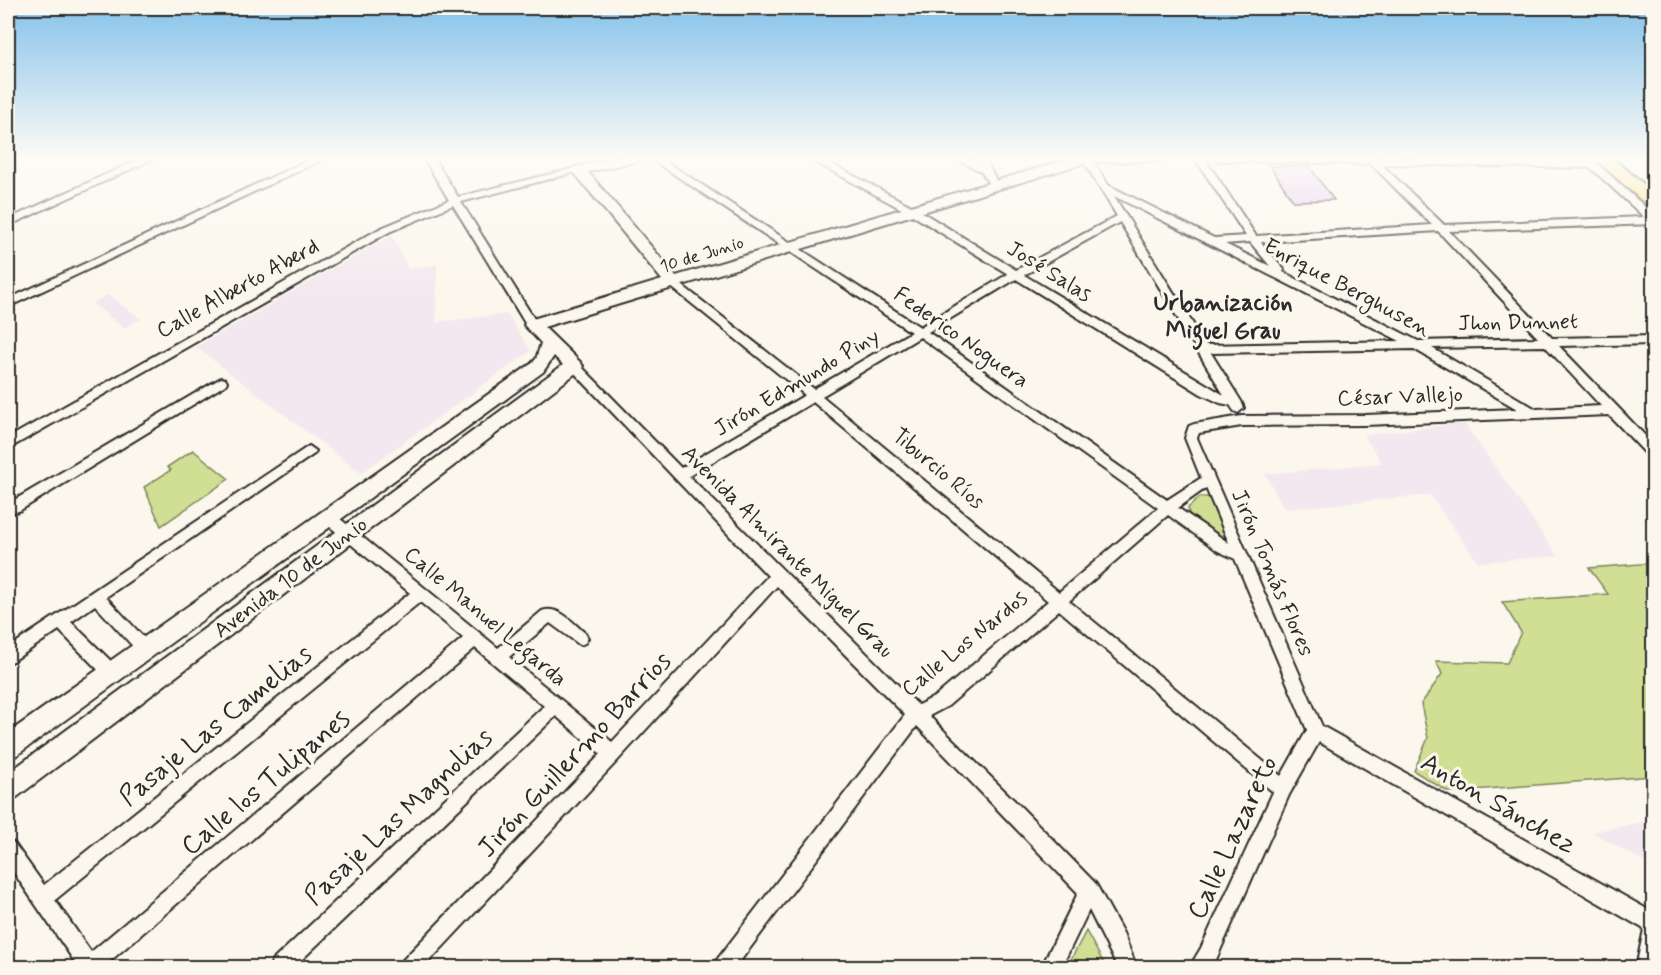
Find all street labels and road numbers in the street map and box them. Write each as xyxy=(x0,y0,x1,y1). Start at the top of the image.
street label: 10 de Junio xyxy=(657,231,747,279)
street label: Enrique Berghusen xyxy=(1257,232,1435,346)
street label: Calle Alberto Aberd xyxy=(152,233,324,345)
street label: José Salas xyxy=(1001,235,1097,309)
street label: Federico Noguera xyxy=(886,281,1034,397)
street label: Jhon Dunnet xyxy=(1458,308,1578,338)
street label: Jirón Edmundo Piny xyxy=(709,323,885,443)
street label: César Vallejo xyxy=(1337,381,1463,413)
street label: Tiburcio Ríos xyxy=(886,422,990,516)
street label: Avenida Almirante Miguel Grau xyxy=(674,440,899,665)
street label: Jirón Tomás Flores xyxy=(1224,485,1320,661)
street label: Avenida 10 de Junio xyxy=(208,511,374,645)
street label: Calle Manuel Legarda xyxy=(396,541,572,696)
street label: Calle Los Nardos xyxy=(896,584,1034,703)
street label: Pasaje Las Camelias xyxy=(112,637,320,815)
street label: Jirón Guillermo Barrios xyxy=(470,644,680,866)
street label: Calle los Tulipanes xyxy=(174,702,358,864)
street label: Pasaje Las Magnolias xyxy=(297,720,501,913)
street label: Anton Sánchez xyxy=(1414,745,1582,863)
street label: Calle Lazareto xyxy=(1180,751,1286,925)

